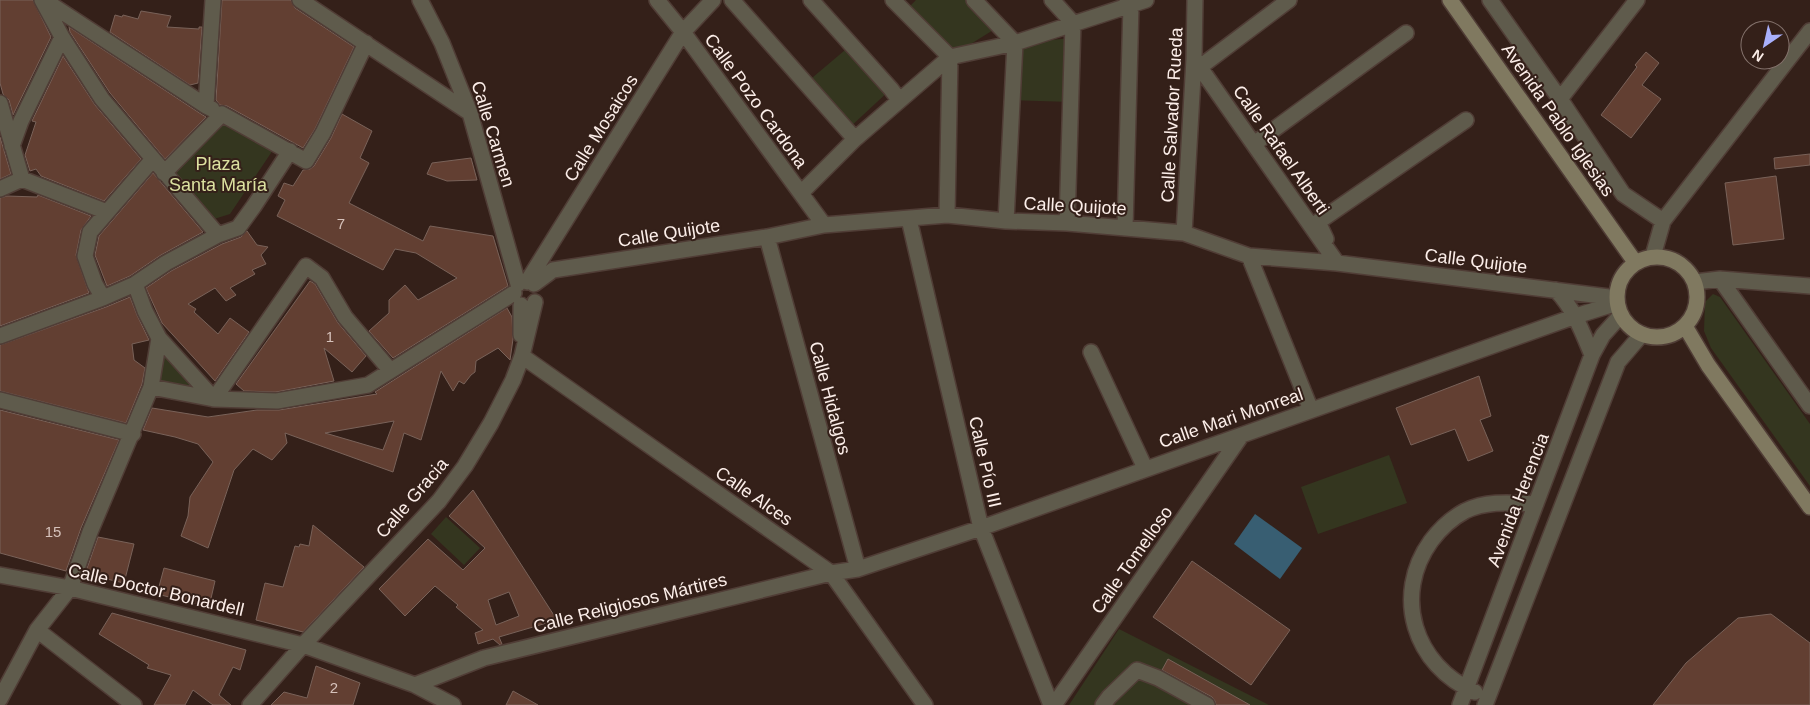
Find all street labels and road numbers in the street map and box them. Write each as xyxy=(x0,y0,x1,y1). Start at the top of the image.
street label: Calle Salvador Rueda xyxy=(1157,26,1187,203)
street label: Calle Pozo Cardona xyxy=(701,30,812,173)
street label: Avenida Pablo Iglesias xyxy=(1498,40,1618,200)
street label: Calle Mosaicos xyxy=(560,71,642,185)
street label: Calle Carmen xyxy=(467,78,519,190)
street label: Calle Rafael Alberti xyxy=(1229,82,1333,218)
street label: Calle Quijote xyxy=(1023,193,1127,219)
street label: Calle Quijote xyxy=(617,215,721,251)
street label: Calle Quijote xyxy=(1424,245,1528,277)
street label: Calle Hidalgos xyxy=(805,339,855,457)
street label: Calle Mari Monreal xyxy=(1156,384,1306,452)
street label: Calle Pío III xyxy=(965,414,1005,510)
street label: Avenida Herencia xyxy=(1483,429,1553,570)
street label: Calle Gracia xyxy=(372,453,453,542)
street label: Calle Alces xyxy=(712,462,796,530)
street label: Calle Tomelloso xyxy=(1087,502,1177,618)
street label: Calle Doctor Bonardell xyxy=(66,560,246,620)
street label: Calle Religiosos Mártires xyxy=(531,569,729,637)

